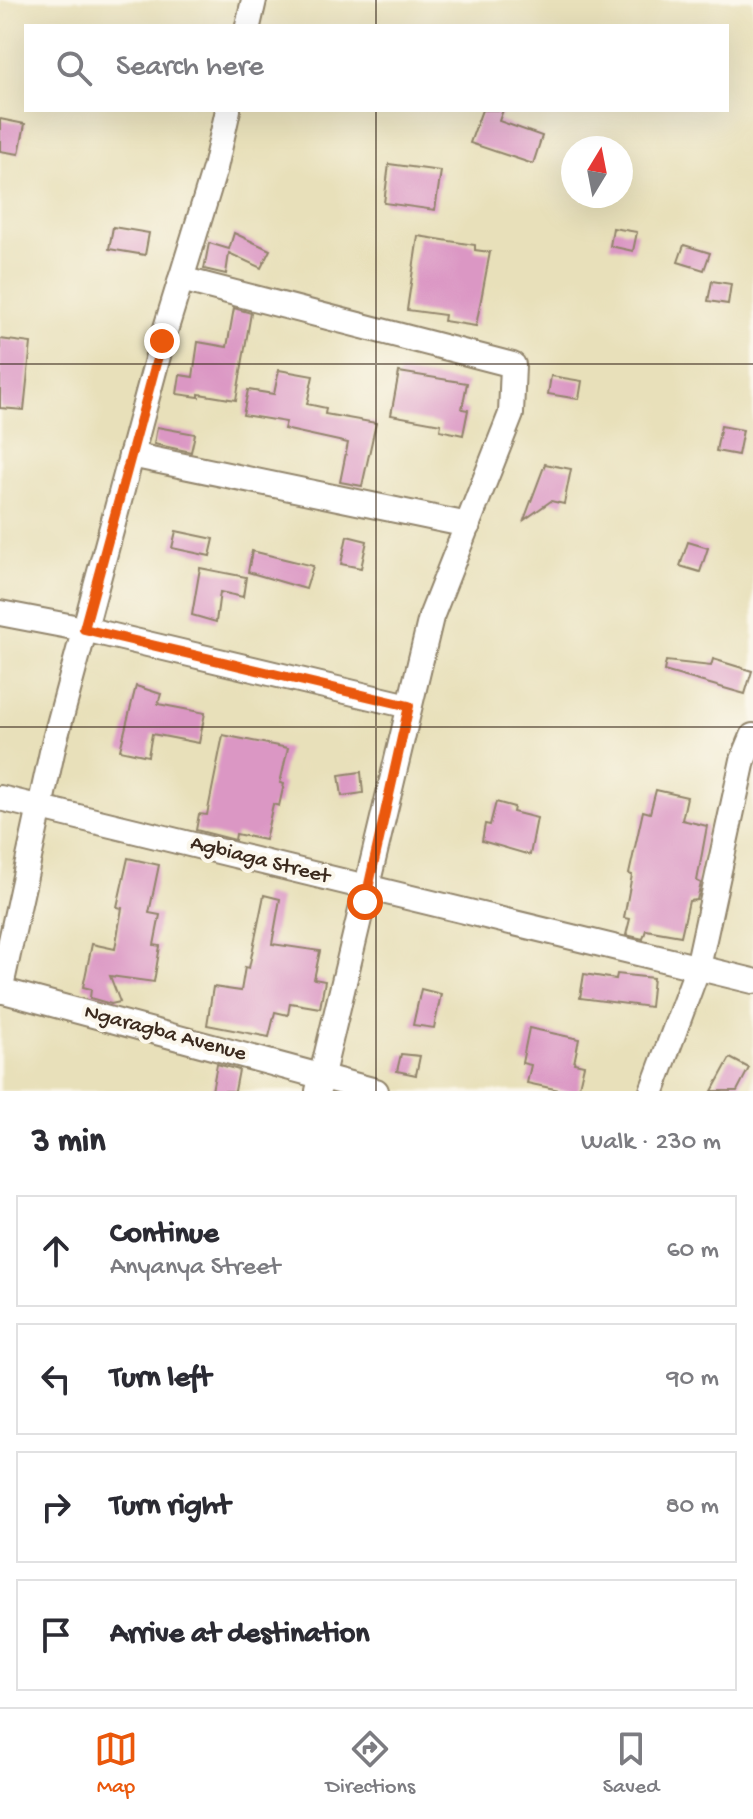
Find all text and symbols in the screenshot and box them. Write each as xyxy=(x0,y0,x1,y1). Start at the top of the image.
search box xyxy=(24,24,729,112)
icon: search xyxy=(52,46,96,90)
text: Search here xyxy=(116,51,264,86)
north arrow xyxy=(561,136,633,208)
route end xyxy=(144,323,180,359)
street label: Agbiaga Street xyxy=(188,831,334,891)
route start xyxy=(347,884,383,920)
street label: Ngaragba Avenue xyxy=(81,1000,250,1068)
text: 3 min xyxy=(32,1123,105,1163)
text: Walk · 230 m xyxy=(581,1128,721,1159)
text: Continue xyxy=(110,1218,219,1253)
icon: ahead xyxy=(34,1229,78,1273)
text: 60 m xyxy=(666,1236,719,1267)
text: Anyanya Street xyxy=(110,1253,280,1284)
icon: left xyxy=(34,1357,78,1401)
text: Turn left xyxy=(110,1362,211,1397)
text: 90 m xyxy=(667,1364,719,1395)
icon: right xyxy=(34,1485,78,1529)
text: Turn right xyxy=(110,1490,230,1525)
text: 80 m xyxy=(665,1492,719,1523)
icon: arrive xyxy=(34,1613,78,1657)
text: Arrive at destination xyxy=(110,1618,370,1653)
tab: Map xyxy=(94,1727,138,1801)
tab: Directions xyxy=(326,1727,415,1801)
tab: Saved xyxy=(603,1727,659,1801)

